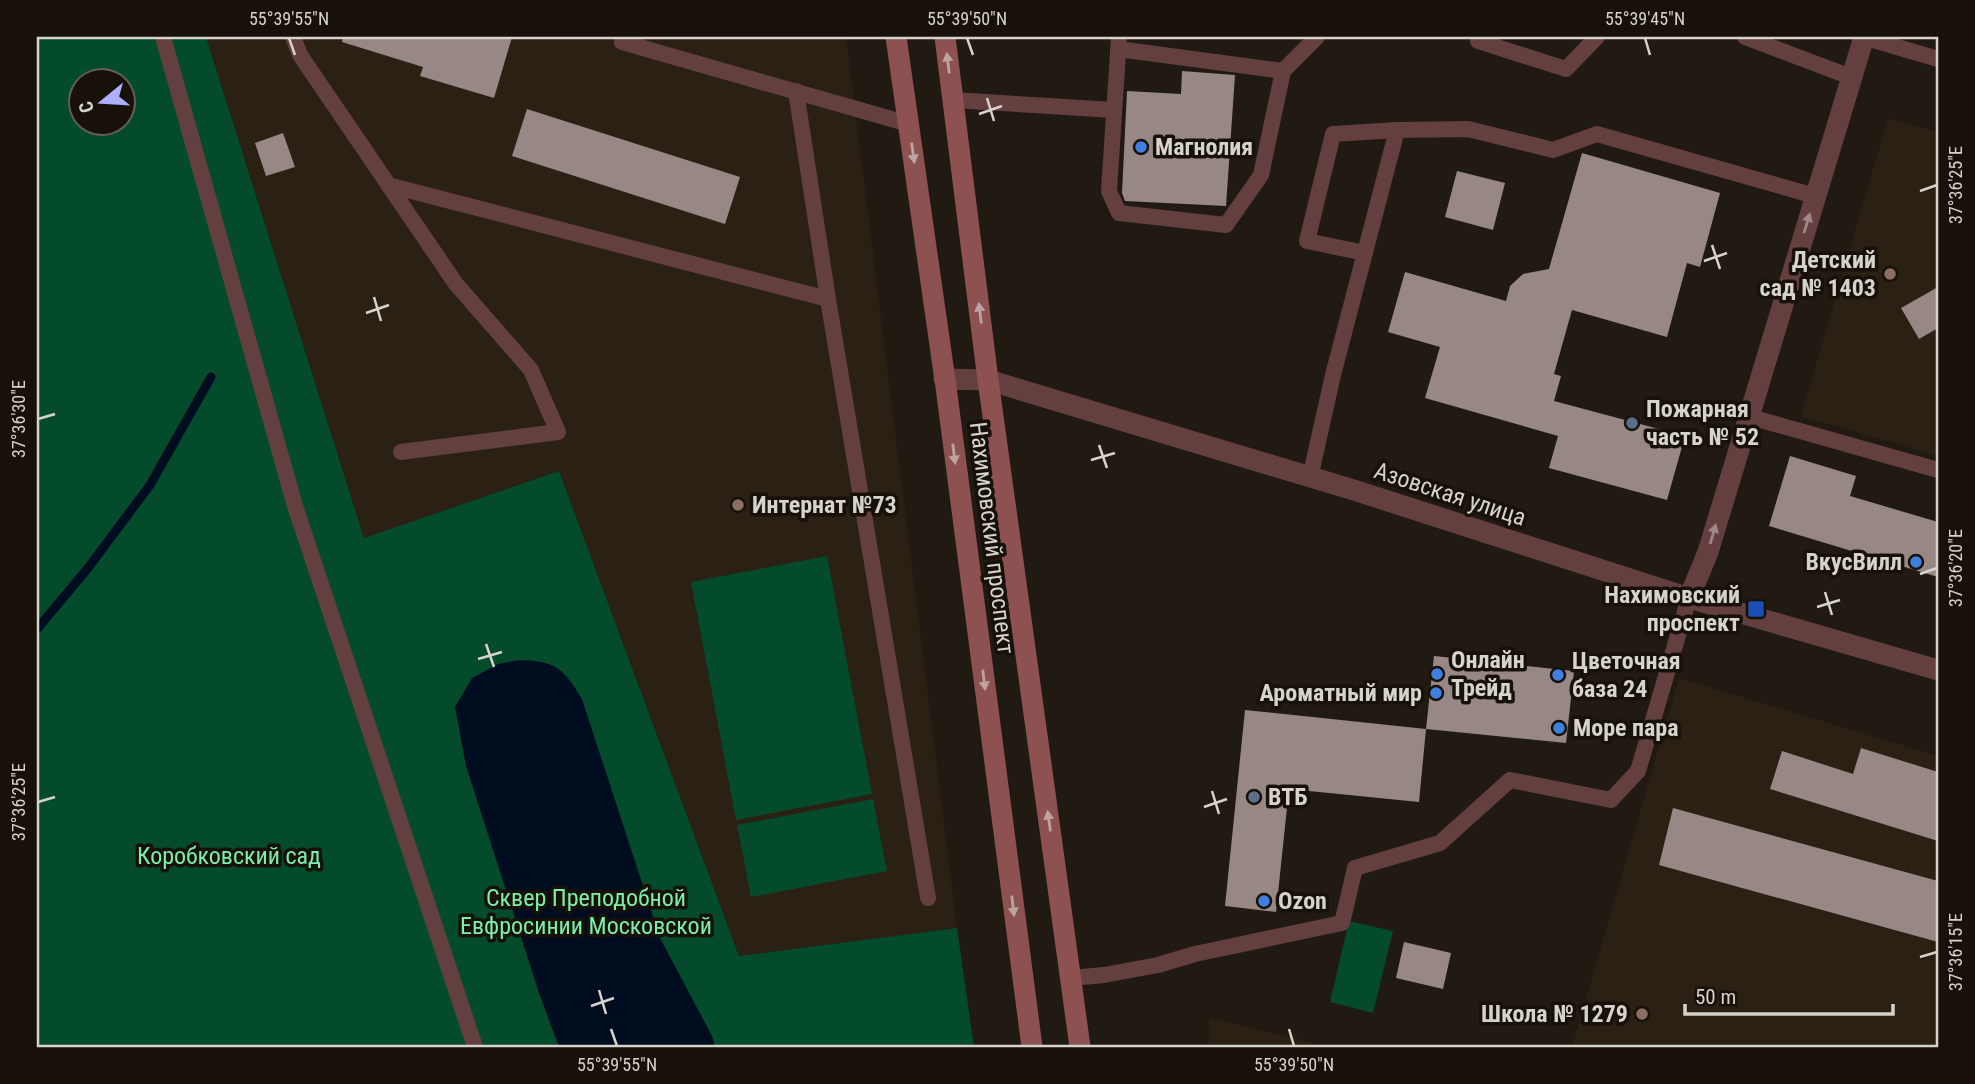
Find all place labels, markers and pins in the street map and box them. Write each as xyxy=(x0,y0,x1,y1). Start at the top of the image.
place label: Магнолия xyxy=(1155,133,1253,161)
marker: Магнолия xyxy=(1133,139,1149,155)
place label: Детский сад № 1403 xyxy=(1760,246,1876,302)
marker: Детский сад № 1403 xyxy=(1882,266,1898,282)
place label: Пожарная часть № 52 xyxy=(1646,395,1759,451)
marker: Пожарная часть № 52 xyxy=(1624,415,1640,431)
place label: Интернат №73 xyxy=(752,491,897,519)
marker: Интернат №73 xyxy=(730,497,746,513)
place label: ВкусВилл xyxy=(1805,548,1902,576)
marker: ВкусВилл xyxy=(1908,554,1924,570)
place label: Нахимовский проспект xyxy=(1604,581,1740,637)
marker: Нахимовский проспект xyxy=(1746,599,1766,619)
place label: Онлайн Трейд xyxy=(1451,646,1525,702)
place label: Цветочная база 24 xyxy=(1572,647,1681,703)
marker: Онлайн Трейд xyxy=(1429,666,1445,682)
marker: Цветочная база 24 xyxy=(1550,667,1566,683)
place label: Ароматный мир xyxy=(1260,679,1422,707)
marker: Ароматный мир xyxy=(1428,685,1444,701)
place label: Море пара xyxy=(1573,714,1679,742)
marker: Море пара xyxy=(1551,720,1567,736)
place label: ВТБ xyxy=(1268,783,1307,811)
marker: ВТБ xyxy=(1246,789,1262,805)
place label: Ozon xyxy=(1278,887,1327,915)
marker: Ozon xyxy=(1256,893,1272,909)
place label: Школа № 1279 xyxy=(1481,1000,1628,1028)
marker: Школа № 1279 xyxy=(1634,1006,1650,1022)

